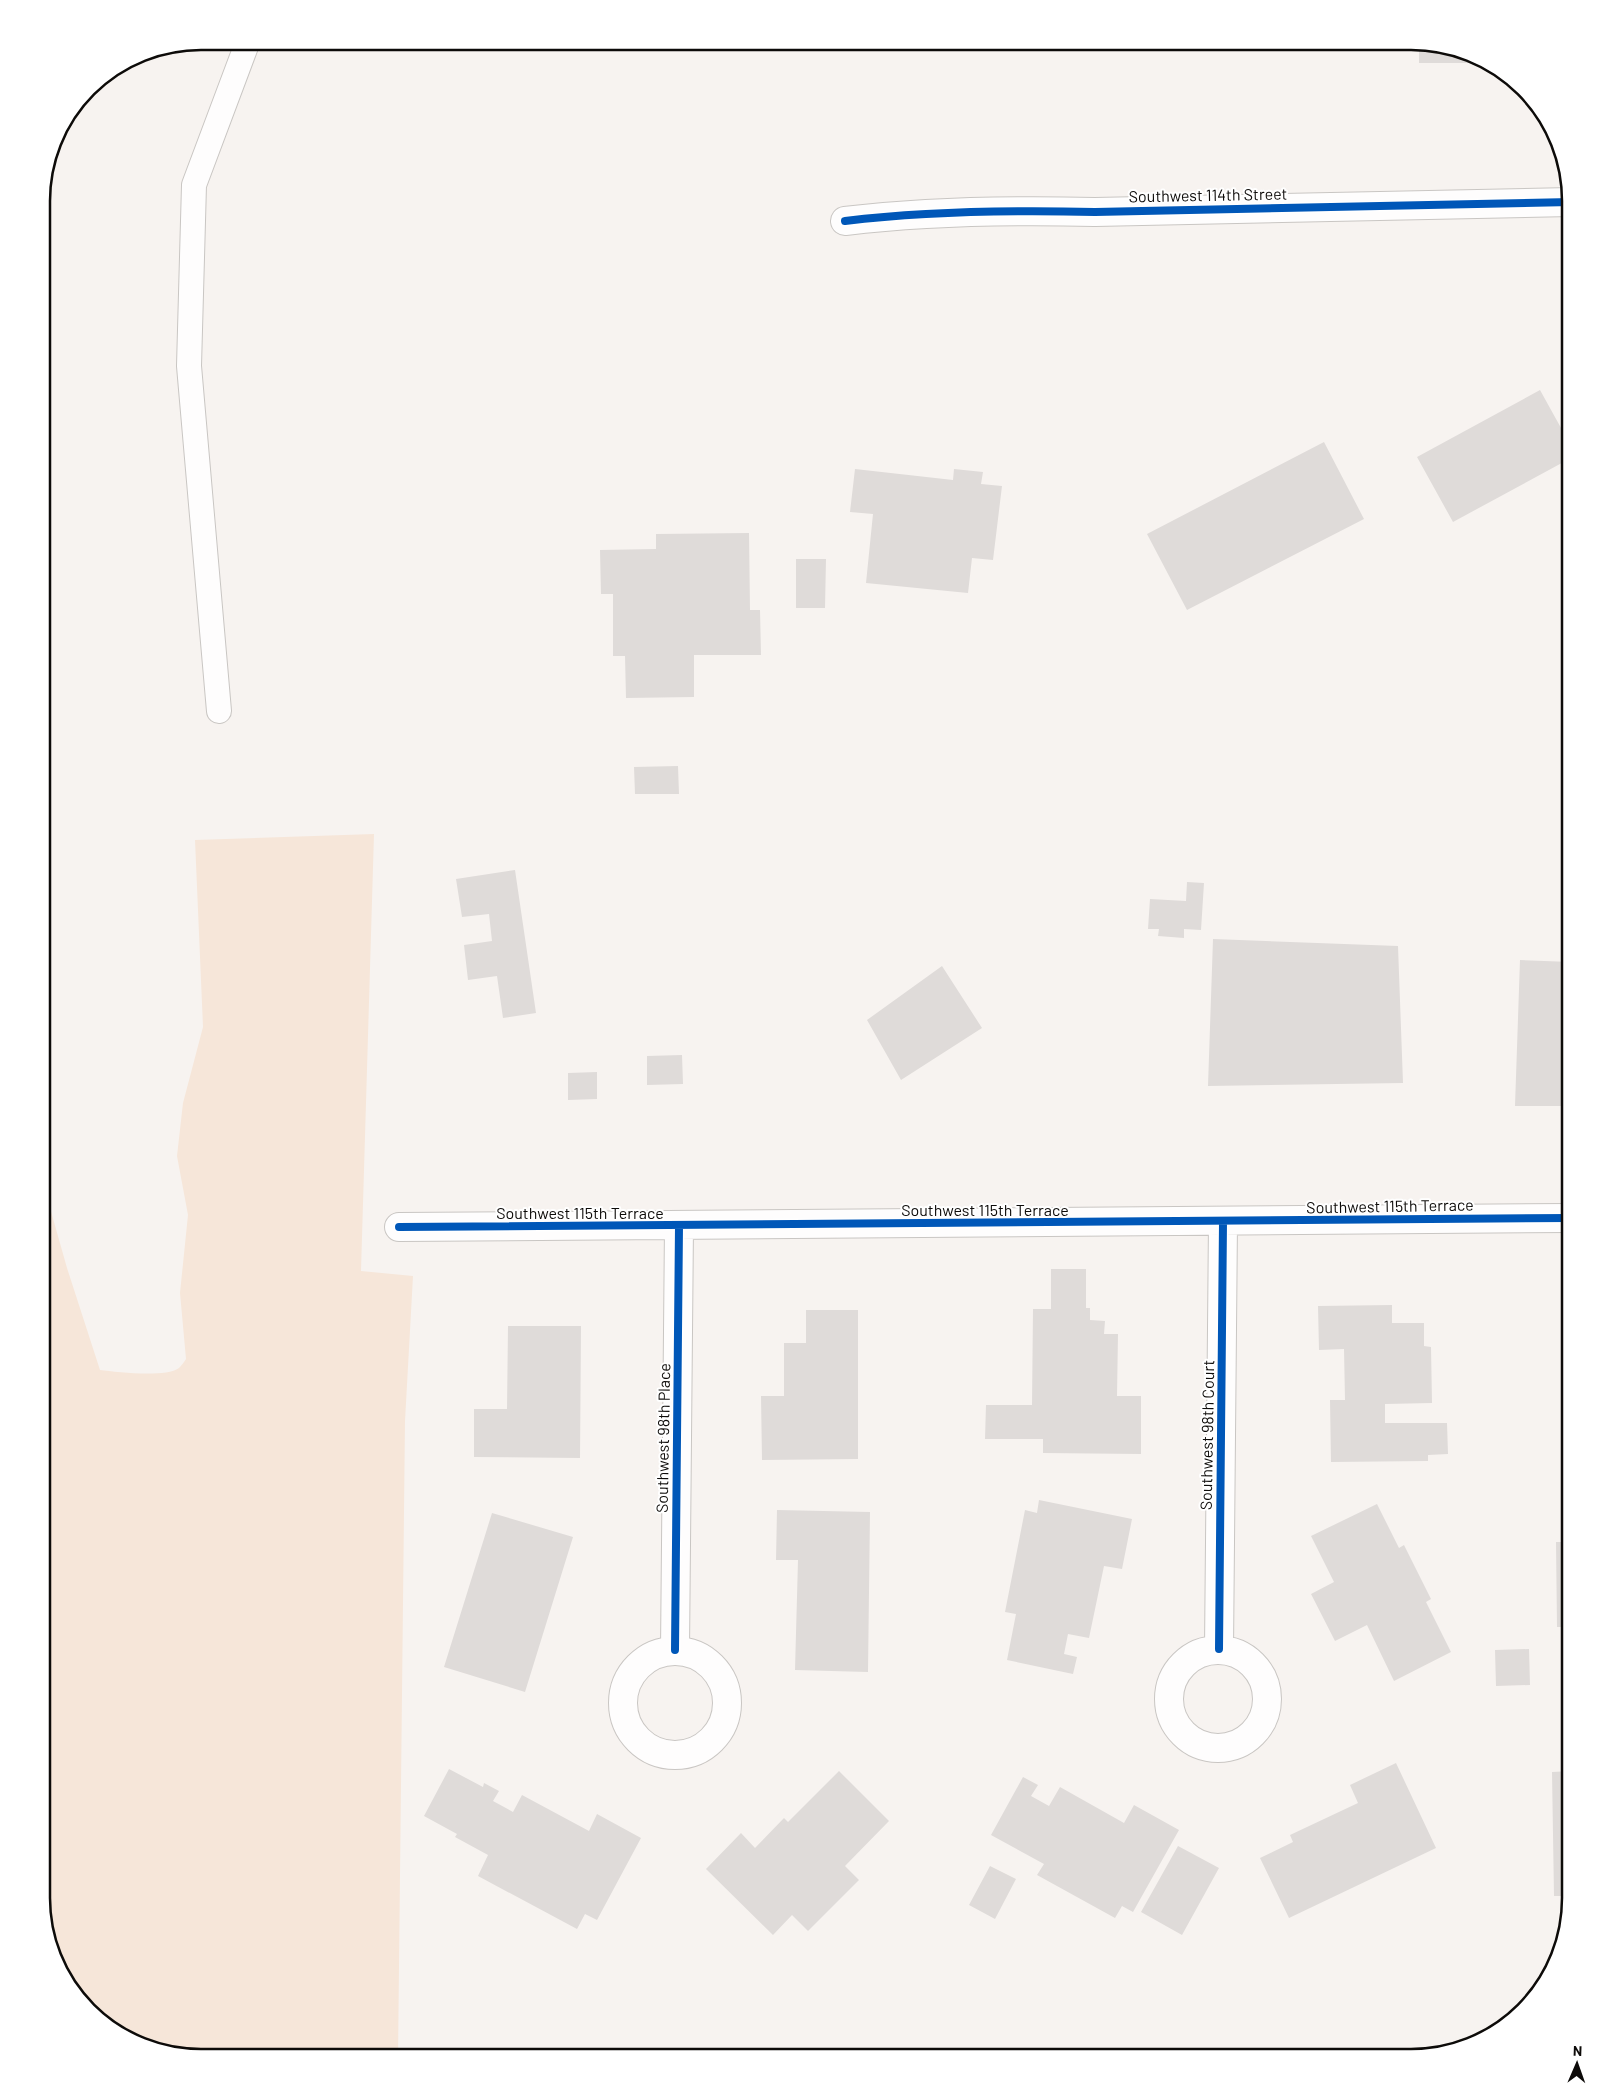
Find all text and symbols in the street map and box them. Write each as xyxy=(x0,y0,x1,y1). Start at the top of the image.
street label: Southwest 114th Street xyxy=(1128,184,1287,205)
street label: Southwest 115th Terrace xyxy=(1306,1195,1474,1216)
street label: Southwest 115th Terrace xyxy=(901,1200,1069,1219)
street label: Southwest 115th Terrace xyxy=(496,1203,664,1222)
street label: Southwest 98th Court xyxy=(1196,1360,1217,1510)
street label: Southwest 98th Place xyxy=(652,1363,673,1513)
north arrow xyxy=(1552,2039,1602,2089)
text: N xyxy=(1573,2042,1582,2059)

